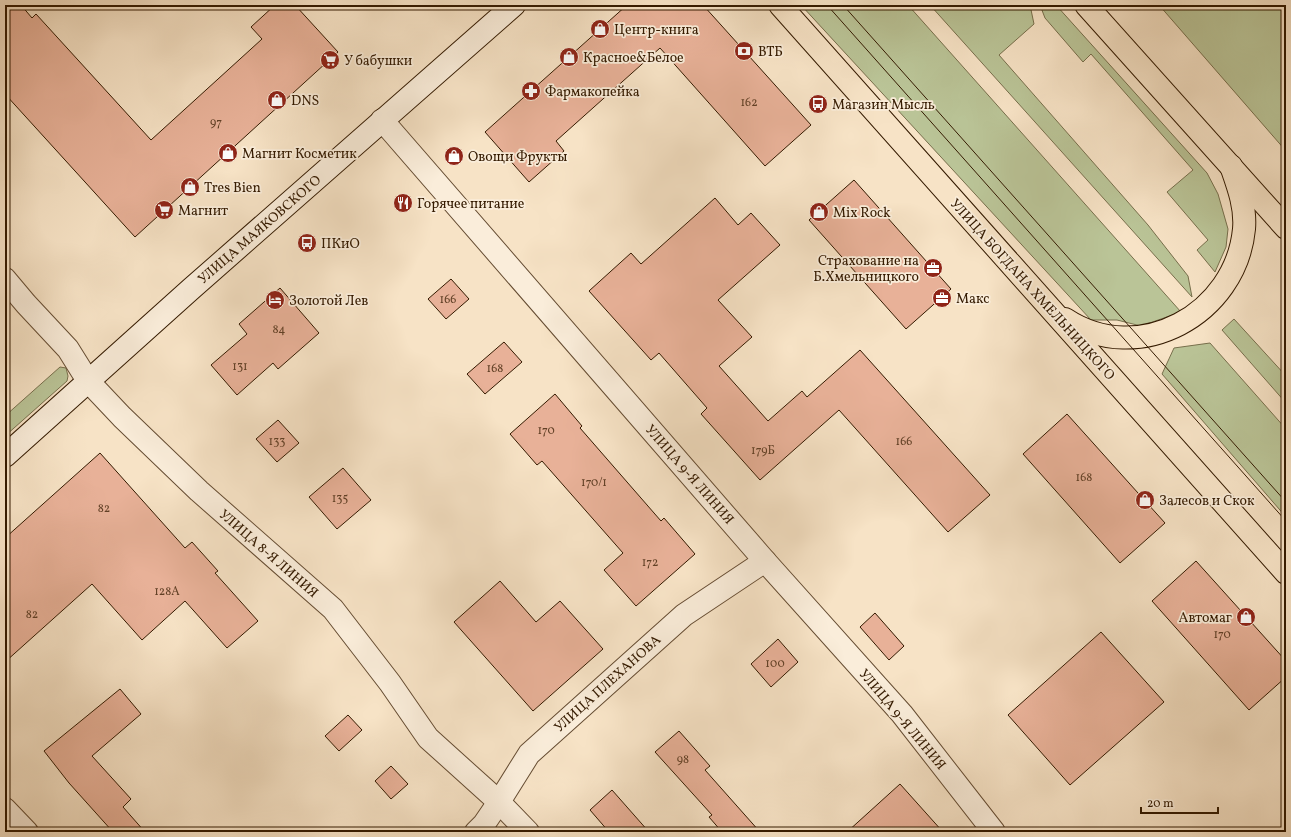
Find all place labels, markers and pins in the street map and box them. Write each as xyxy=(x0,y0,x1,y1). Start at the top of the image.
shop icon: Центр-книга xyxy=(589,18,611,40)
place label: Центр-книга xyxy=(614,21,699,40)
bank icon: ВТБ xyxy=(733,40,755,62)
place label: ВТБ xyxy=(758,43,783,62)
shop icon: Красное&Белое xyxy=(558,46,580,68)
supermarket icon: У бабушки xyxy=(319,49,341,71)
place label: Красное&Белое xyxy=(583,49,684,68)
place label: У бабушки xyxy=(344,52,413,71)
pharmacy icon: Фармакопейка xyxy=(520,80,542,102)
place label: Фармакопейка xyxy=(545,83,640,102)
shop icon: DNS xyxy=(266,89,288,111)
place label: DNS xyxy=(291,92,319,111)
bus stop icon: Магазин Мысль xyxy=(807,93,829,115)
place label: Магазин Мысль xyxy=(832,96,935,115)
shop icon: Магнит Косметик xyxy=(217,142,239,164)
place label: Магнит Косметик xyxy=(242,145,357,164)
shop icon: Овощи Фрукты xyxy=(443,145,465,167)
place label: Овощи Фрукты xyxy=(468,148,567,167)
shop icon: Tres Bien xyxy=(179,176,201,198)
place label: Tres Bien xyxy=(204,179,261,198)
restaurant icon: Горячее питание xyxy=(392,192,414,214)
place label: Горячее питание xyxy=(417,195,525,214)
supermarket icon: Магнит xyxy=(153,199,175,221)
shop icon: Mix Rock xyxy=(808,201,830,223)
place label: Магнит xyxy=(178,202,228,221)
place label: Mix Rock xyxy=(833,204,891,223)
bus stop icon: ПКиО xyxy=(296,232,318,254)
place label: ПКиО xyxy=(321,235,360,254)
place label: Страхование на Б.Хмельницкого xyxy=(813,252,919,287)
office icon: Страхование на Б.Хмельницкого xyxy=(922,257,944,279)
office icon: Макс xyxy=(931,287,953,309)
hotel icon: Золотой Лев xyxy=(264,289,286,311)
place label: Макс xyxy=(956,290,990,309)
place label: Золотой Лев xyxy=(289,292,368,311)
shop icon: Залесов и Скок xyxy=(1134,489,1156,511)
place label: Залесов и Скок xyxy=(1159,492,1255,511)
shop icon: Автомаг xyxy=(1235,606,1257,628)
place label: Автомаг xyxy=(1179,609,1232,628)

